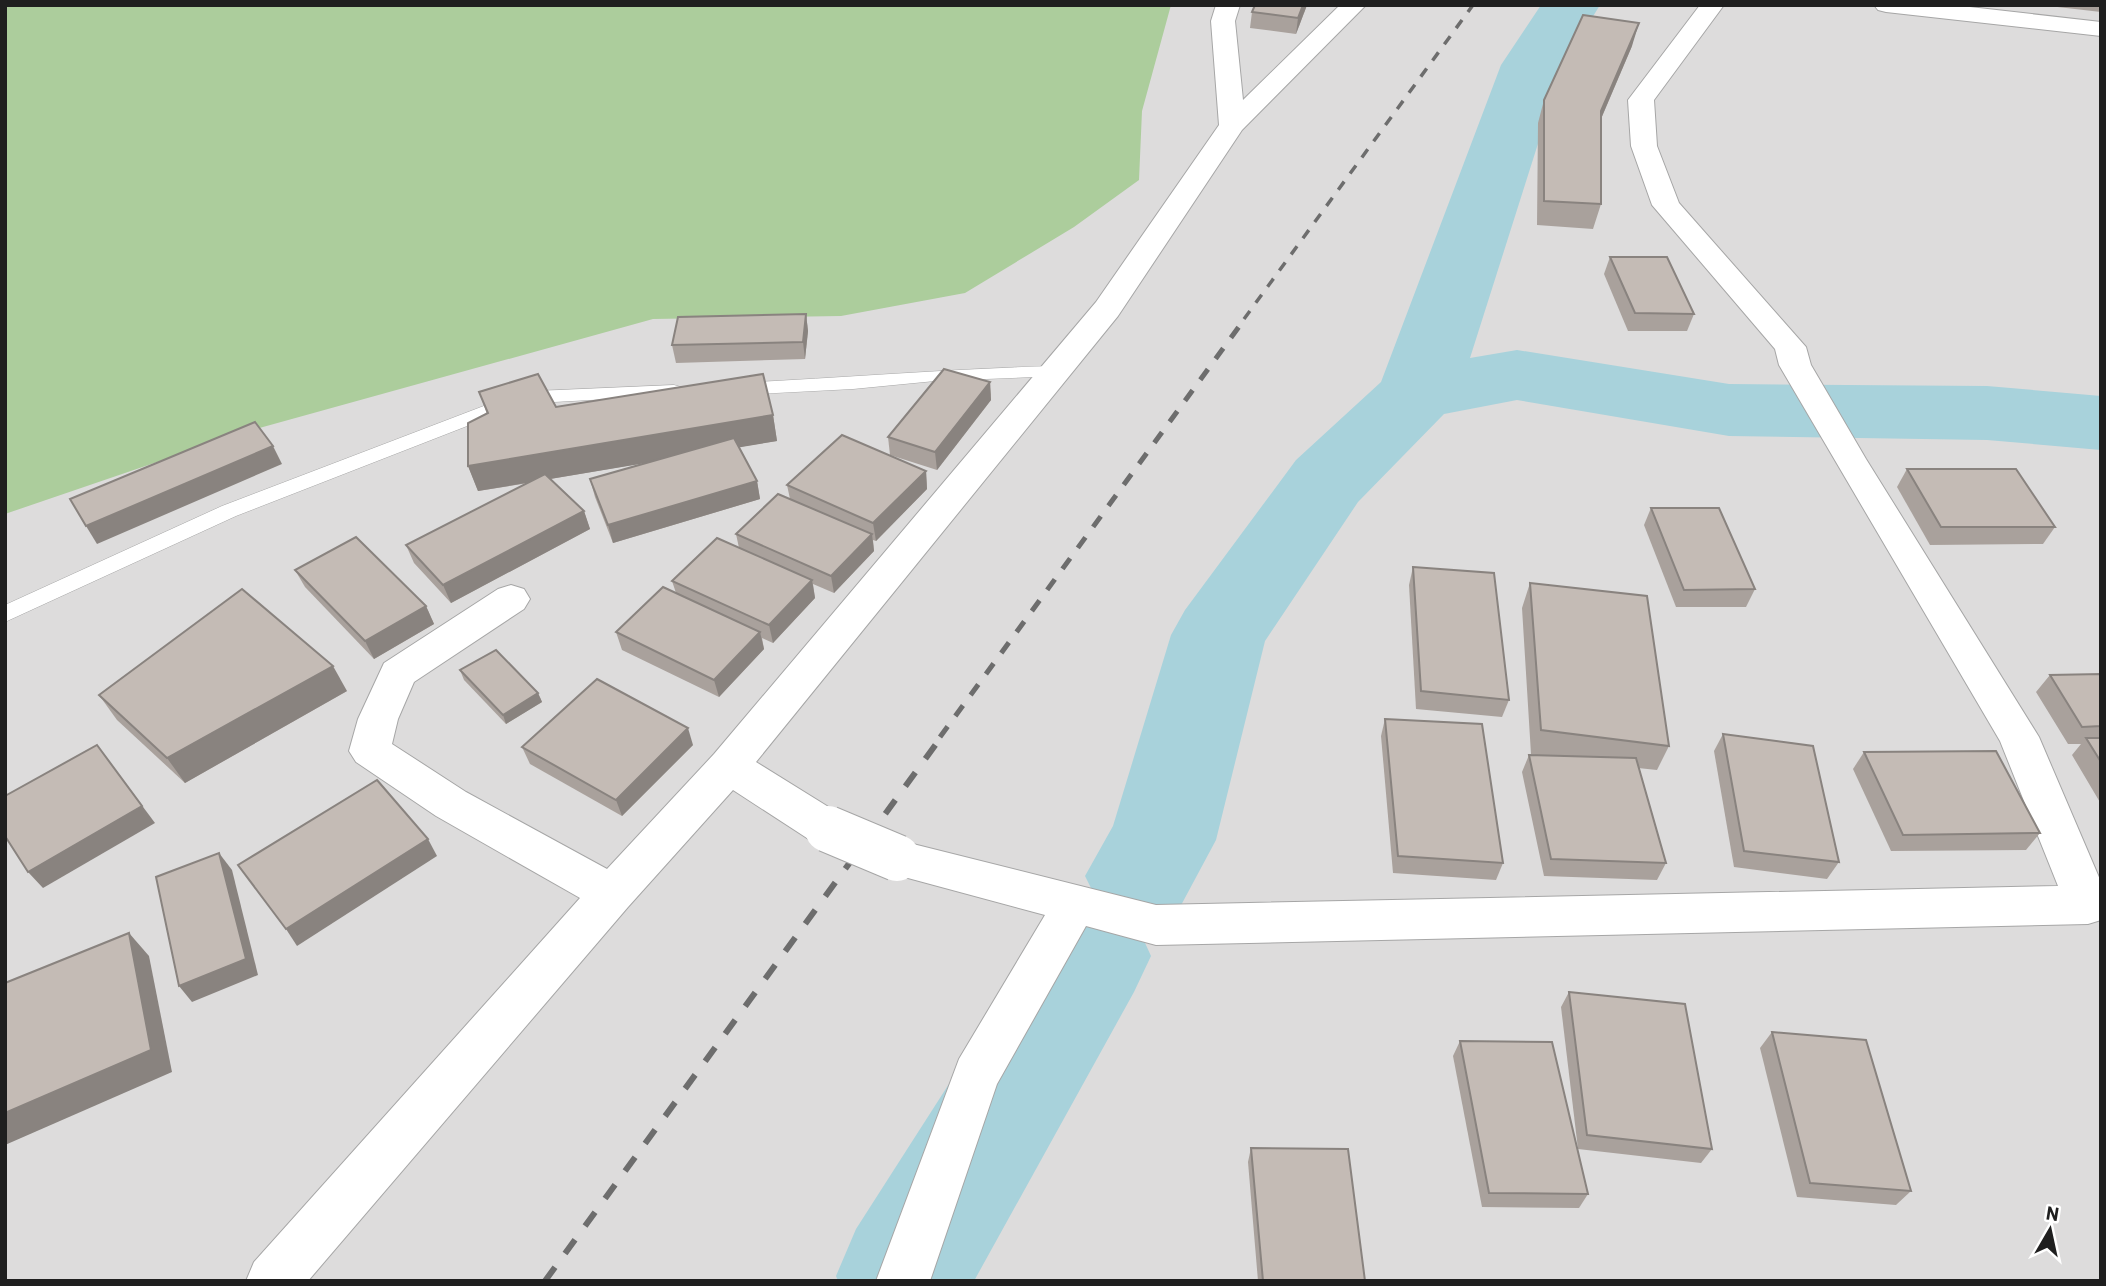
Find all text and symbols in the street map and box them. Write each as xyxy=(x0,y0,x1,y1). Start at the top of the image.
north arrow xyxy=(2015,1195,2085,1265)
text: N xyxy=(2045,1200,2061,1225)

